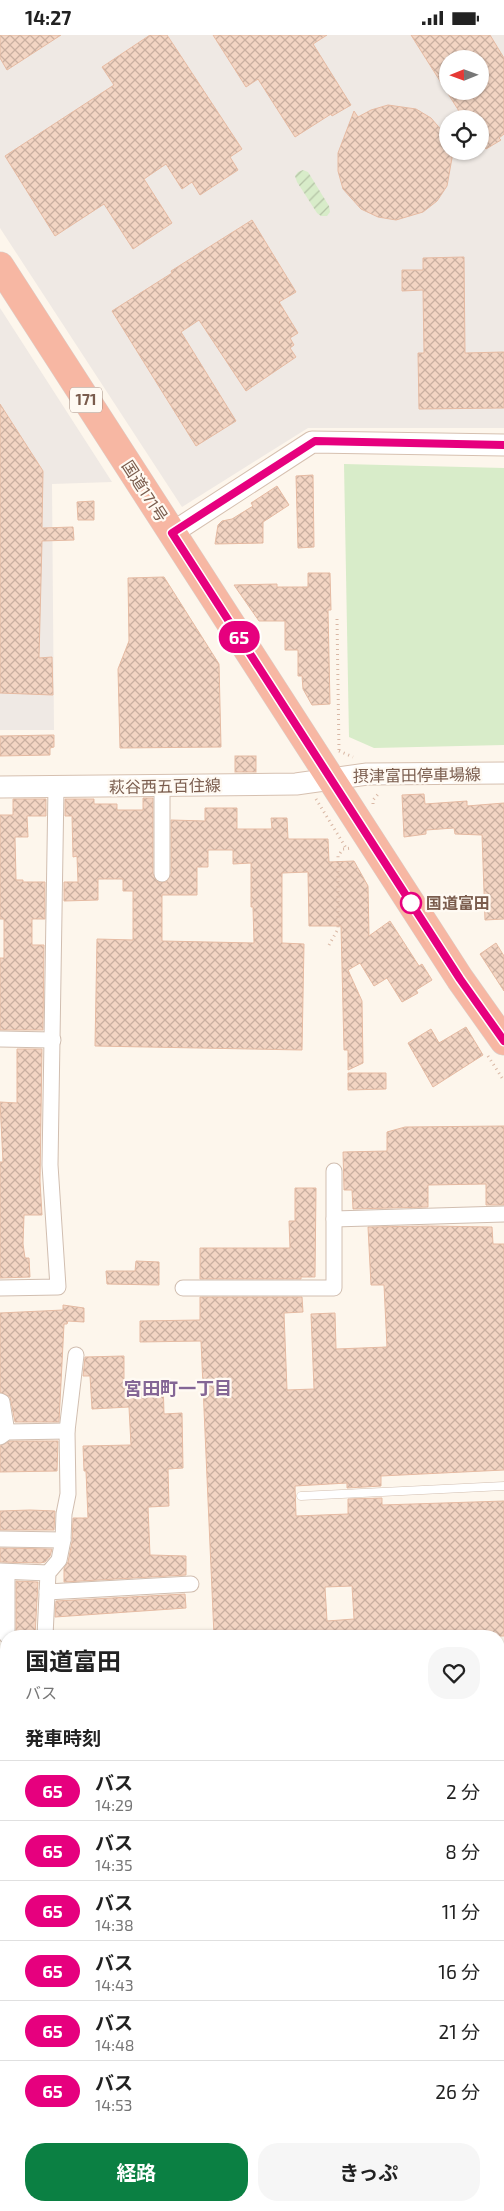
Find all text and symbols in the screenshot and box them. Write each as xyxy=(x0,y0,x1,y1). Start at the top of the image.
text: 14:27 xyxy=(25,6,71,29)
north arrow xyxy=(439,50,489,100)
map controls xyxy=(439,50,489,160)
button: locate xyxy=(439,110,489,160)
road number: 171 xyxy=(70,387,102,413)
street label: 国道171号 xyxy=(119,457,172,525)
line badge: 65 xyxy=(216,621,262,653)
text: 65 xyxy=(229,626,249,648)
street label: 摂津富田停車場線 xyxy=(353,764,481,785)
street label: 萩谷西五百住線 xyxy=(109,775,221,796)
marker: 国道富田 xyxy=(400,892,422,914)
place label: 国道富田 xyxy=(426,893,490,912)
district label: 宮田町一丁目 xyxy=(124,1377,232,1399)
text: 国道富田 xyxy=(25,1646,121,1675)
button: heart xyxy=(428,1647,480,1699)
text: バス xyxy=(25,1683,57,1702)
text: 発車時刻 xyxy=(25,1726,101,1749)
text: バス xyxy=(95,1771,133,1794)
text: 65 xyxy=(42,1780,63,1802)
text: 2 分 xyxy=(446,1780,480,1803)
text: 14:29 xyxy=(95,1795,133,1814)
text: バス xyxy=(95,1831,133,1854)
text: 65 xyxy=(42,1840,63,1862)
text: 8 分 xyxy=(445,1840,480,1863)
text: 14:35 xyxy=(95,1855,132,1874)
text: バス xyxy=(95,1891,133,1914)
text: 65 xyxy=(42,1900,63,1922)
text: 11 分 xyxy=(442,1900,480,1923)
text: 14:38 xyxy=(95,1915,134,1934)
text: バス xyxy=(95,1951,133,1974)
text: 65 xyxy=(42,1960,63,1982)
text: 16 分 xyxy=(438,1960,480,1983)
text: 14:43 xyxy=(95,1975,134,1994)
text: バス xyxy=(95,2011,133,2034)
text: 65 xyxy=(42,2020,63,2042)
text: 21 分 xyxy=(439,2020,480,2043)
text: 14:48 xyxy=(95,2035,135,2054)
text: バス xyxy=(95,2071,133,2094)
text: 65 xyxy=(42,2080,63,2102)
text: 26 分 xyxy=(435,2080,480,2103)
text: 14:53 xyxy=(95,2095,132,2114)
button: 経路 xyxy=(25,2143,248,2201)
button: きっぷ xyxy=(258,2143,480,2201)

